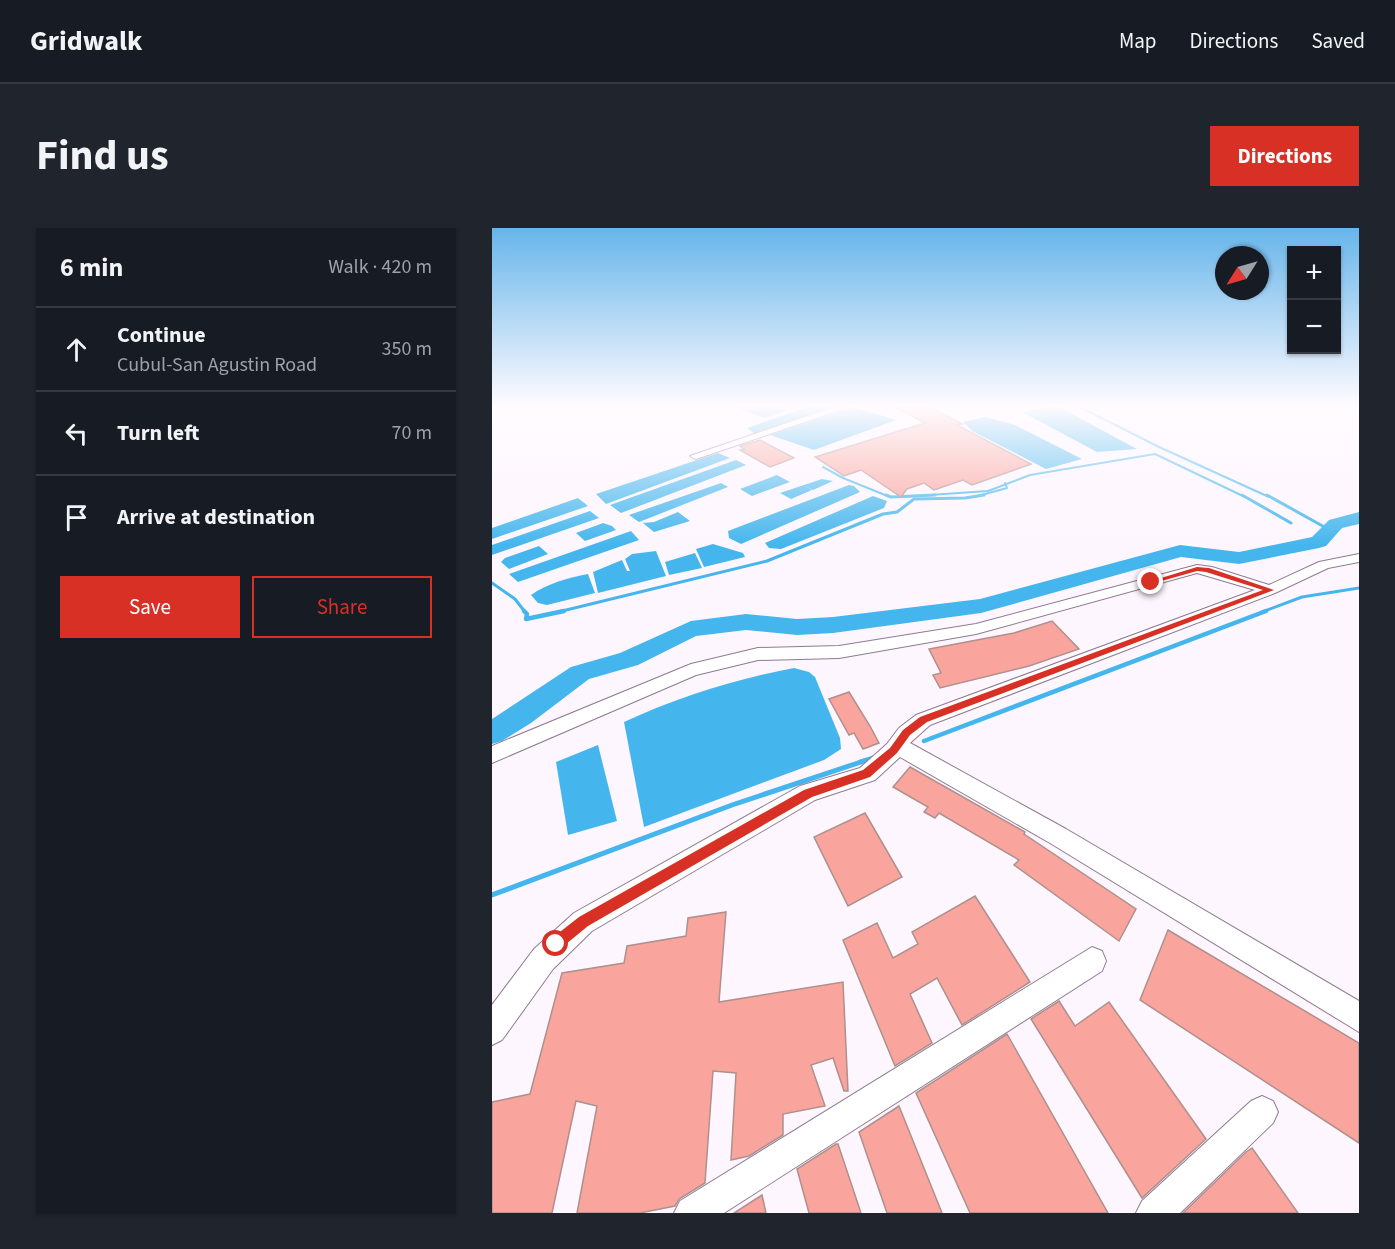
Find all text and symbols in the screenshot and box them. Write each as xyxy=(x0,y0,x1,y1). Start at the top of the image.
text: Gridwalk xyxy=(30,21,142,61)
text: Map xyxy=(1119,26,1157,56)
text: Directions xyxy=(1190,26,1278,56)
text: Saved xyxy=(1311,26,1365,56)
text: Find us xyxy=(36,126,169,186)
button: Directions xyxy=(1210,126,1359,186)
north arrow xyxy=(1215,246,1269,300)
map controls xyxy=(1287,246,1341,354)
button: + xyxy=(1287,246,1341,300)
text: 6 min xyxy=(60,249,123,286)
text: Walk · 420 m xyxy=(328,253,432,281)
button: − xyxy=(1287,300,1341,354)
text: Continue xyxy=(117,319,206,351)
icon: ahead xyxy=(60,333,93,366)
text: 350 m xyxy=(382,335,432,363)
text: Cubul-San Agustin Road xyxy=(117,351,317,379)
icon: left xyxy=(60,417,93,450)
text: Turn left xyxy=(117,417,199,449)
text: 70 m xyxy=(392,419,432,447)
icon: arrive xyxy=(60,501,93,534)
text: Arrive at destination xyxy=(117,501,315,533)
route end xyxy=(1137,568,1163,594)
button: Save xyxy=(60,576,240,638)
button: Share xyxy=(252,576,432,638)
route start xyxy=(542,930,568,956)

